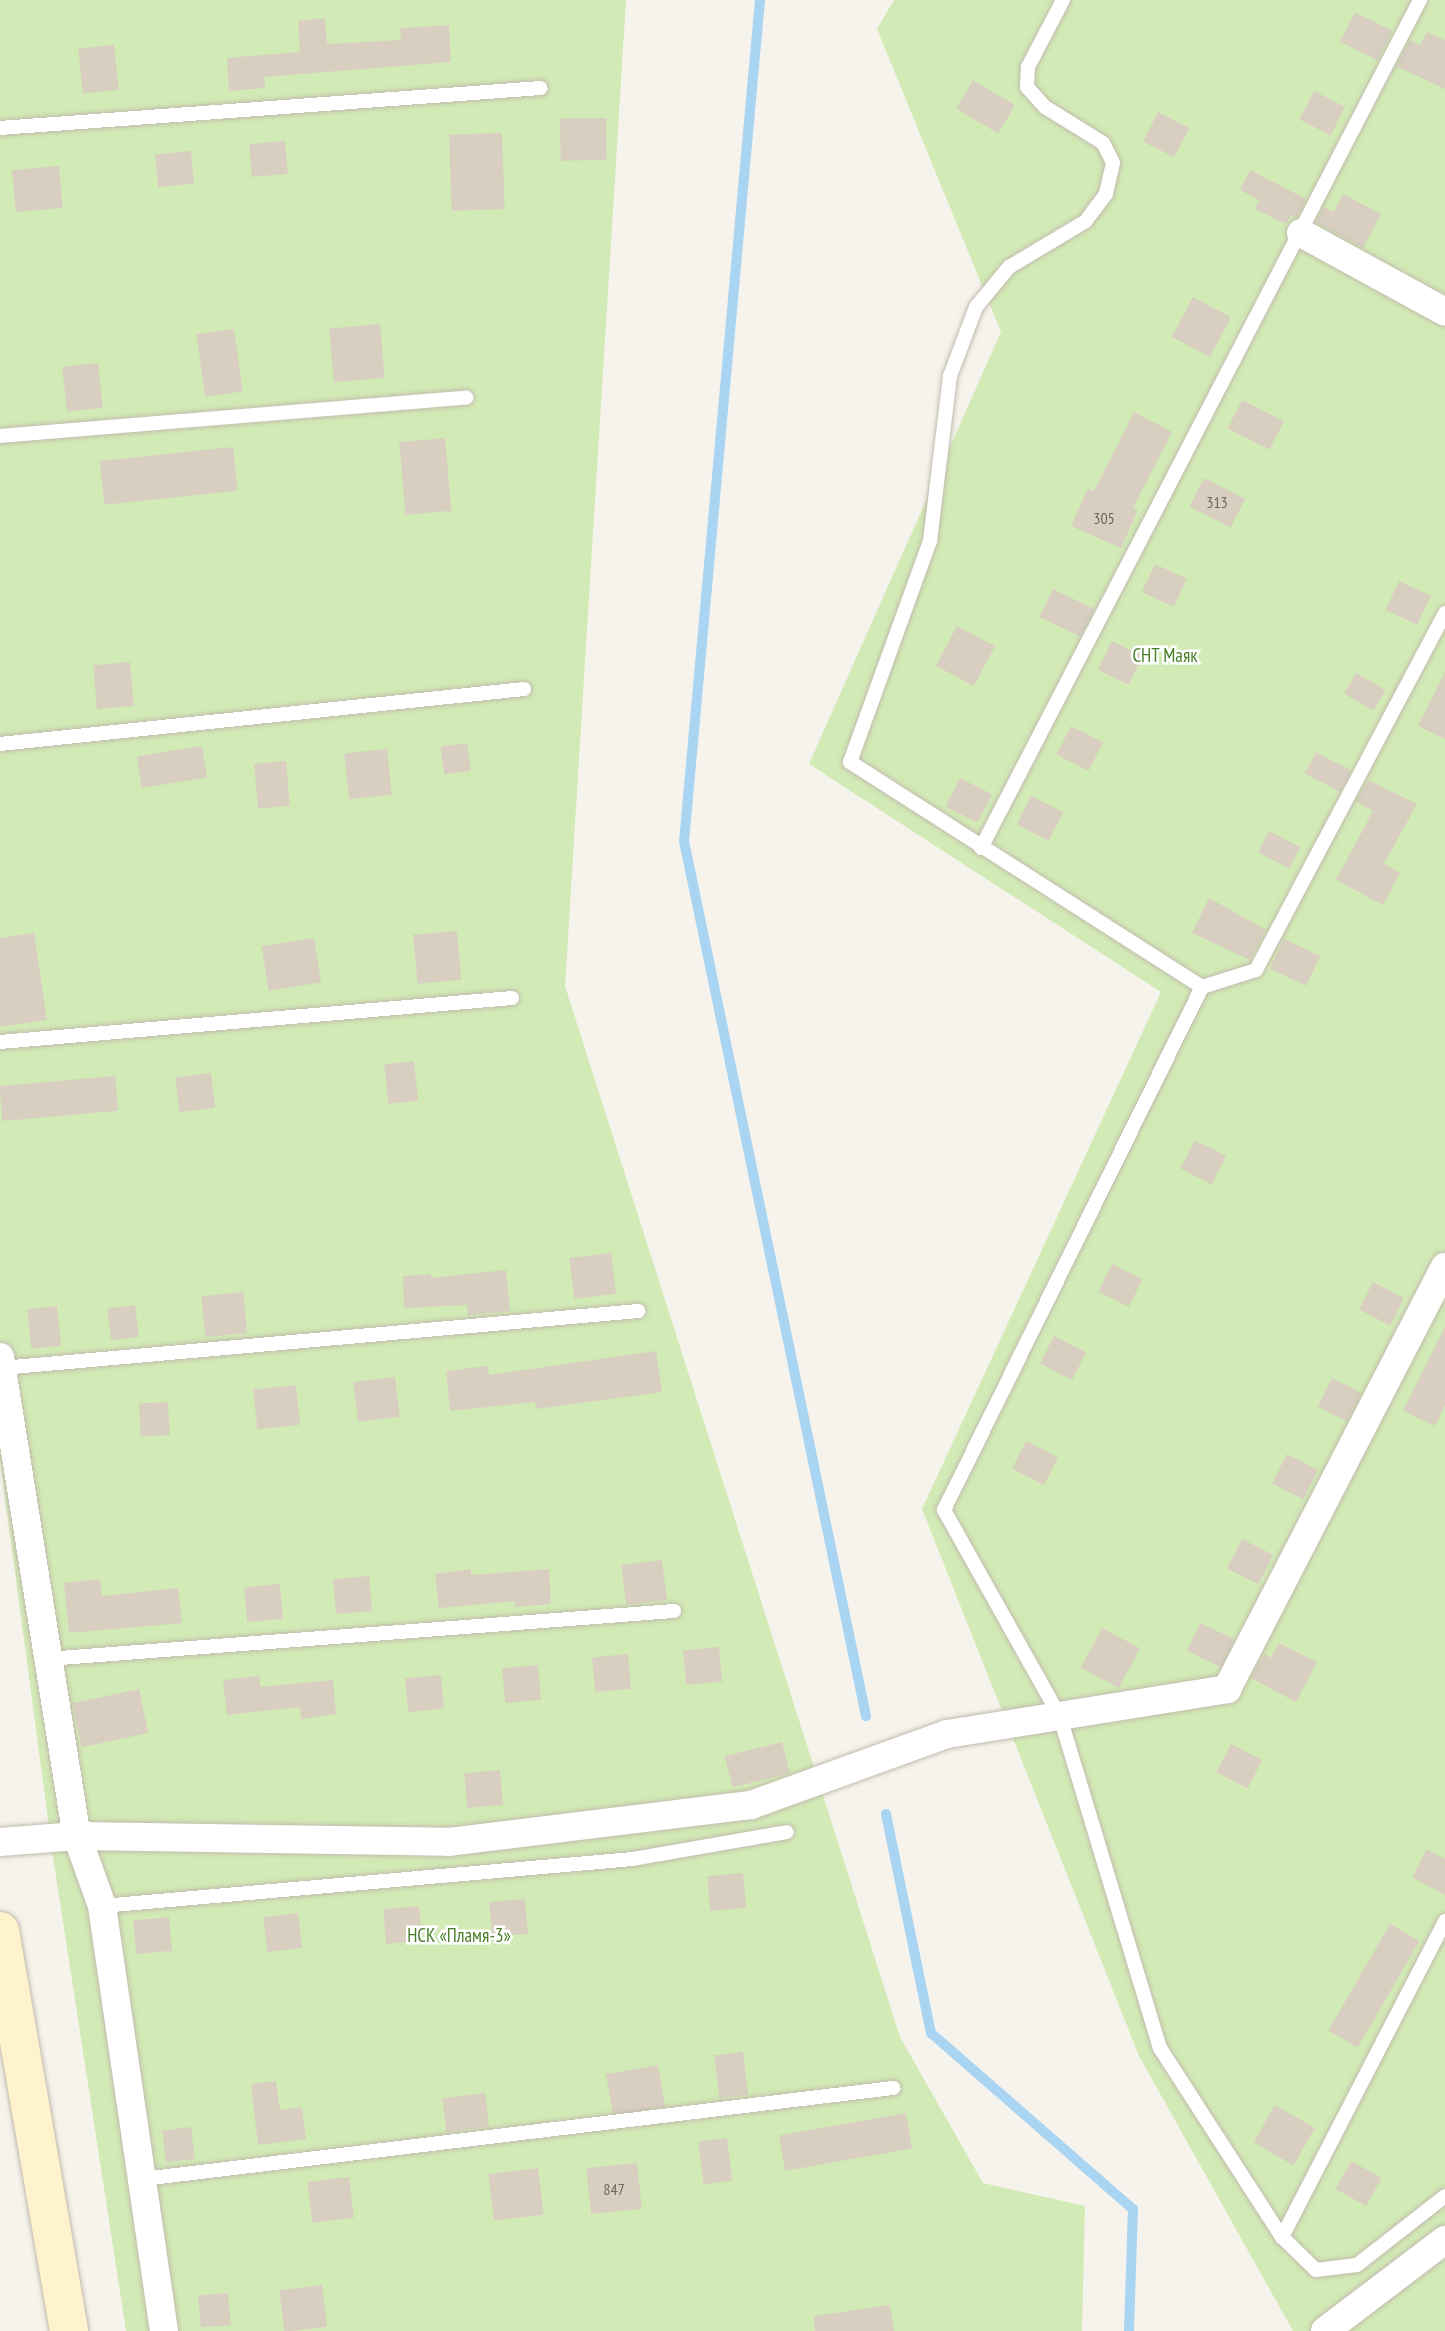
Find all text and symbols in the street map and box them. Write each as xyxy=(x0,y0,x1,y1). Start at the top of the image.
house number: 313 xyxy=(1206,492,1228,512)
house number: 305 xyxy=(1093,508,1115,528)
park label: СНТ Маяк xyxy=(1132,645,1198,667)
park label: НСК «Пламя-3» xyxy=(407,1925,511,1947)
house number: 847 xyxy=(603,2179,625,2199)

